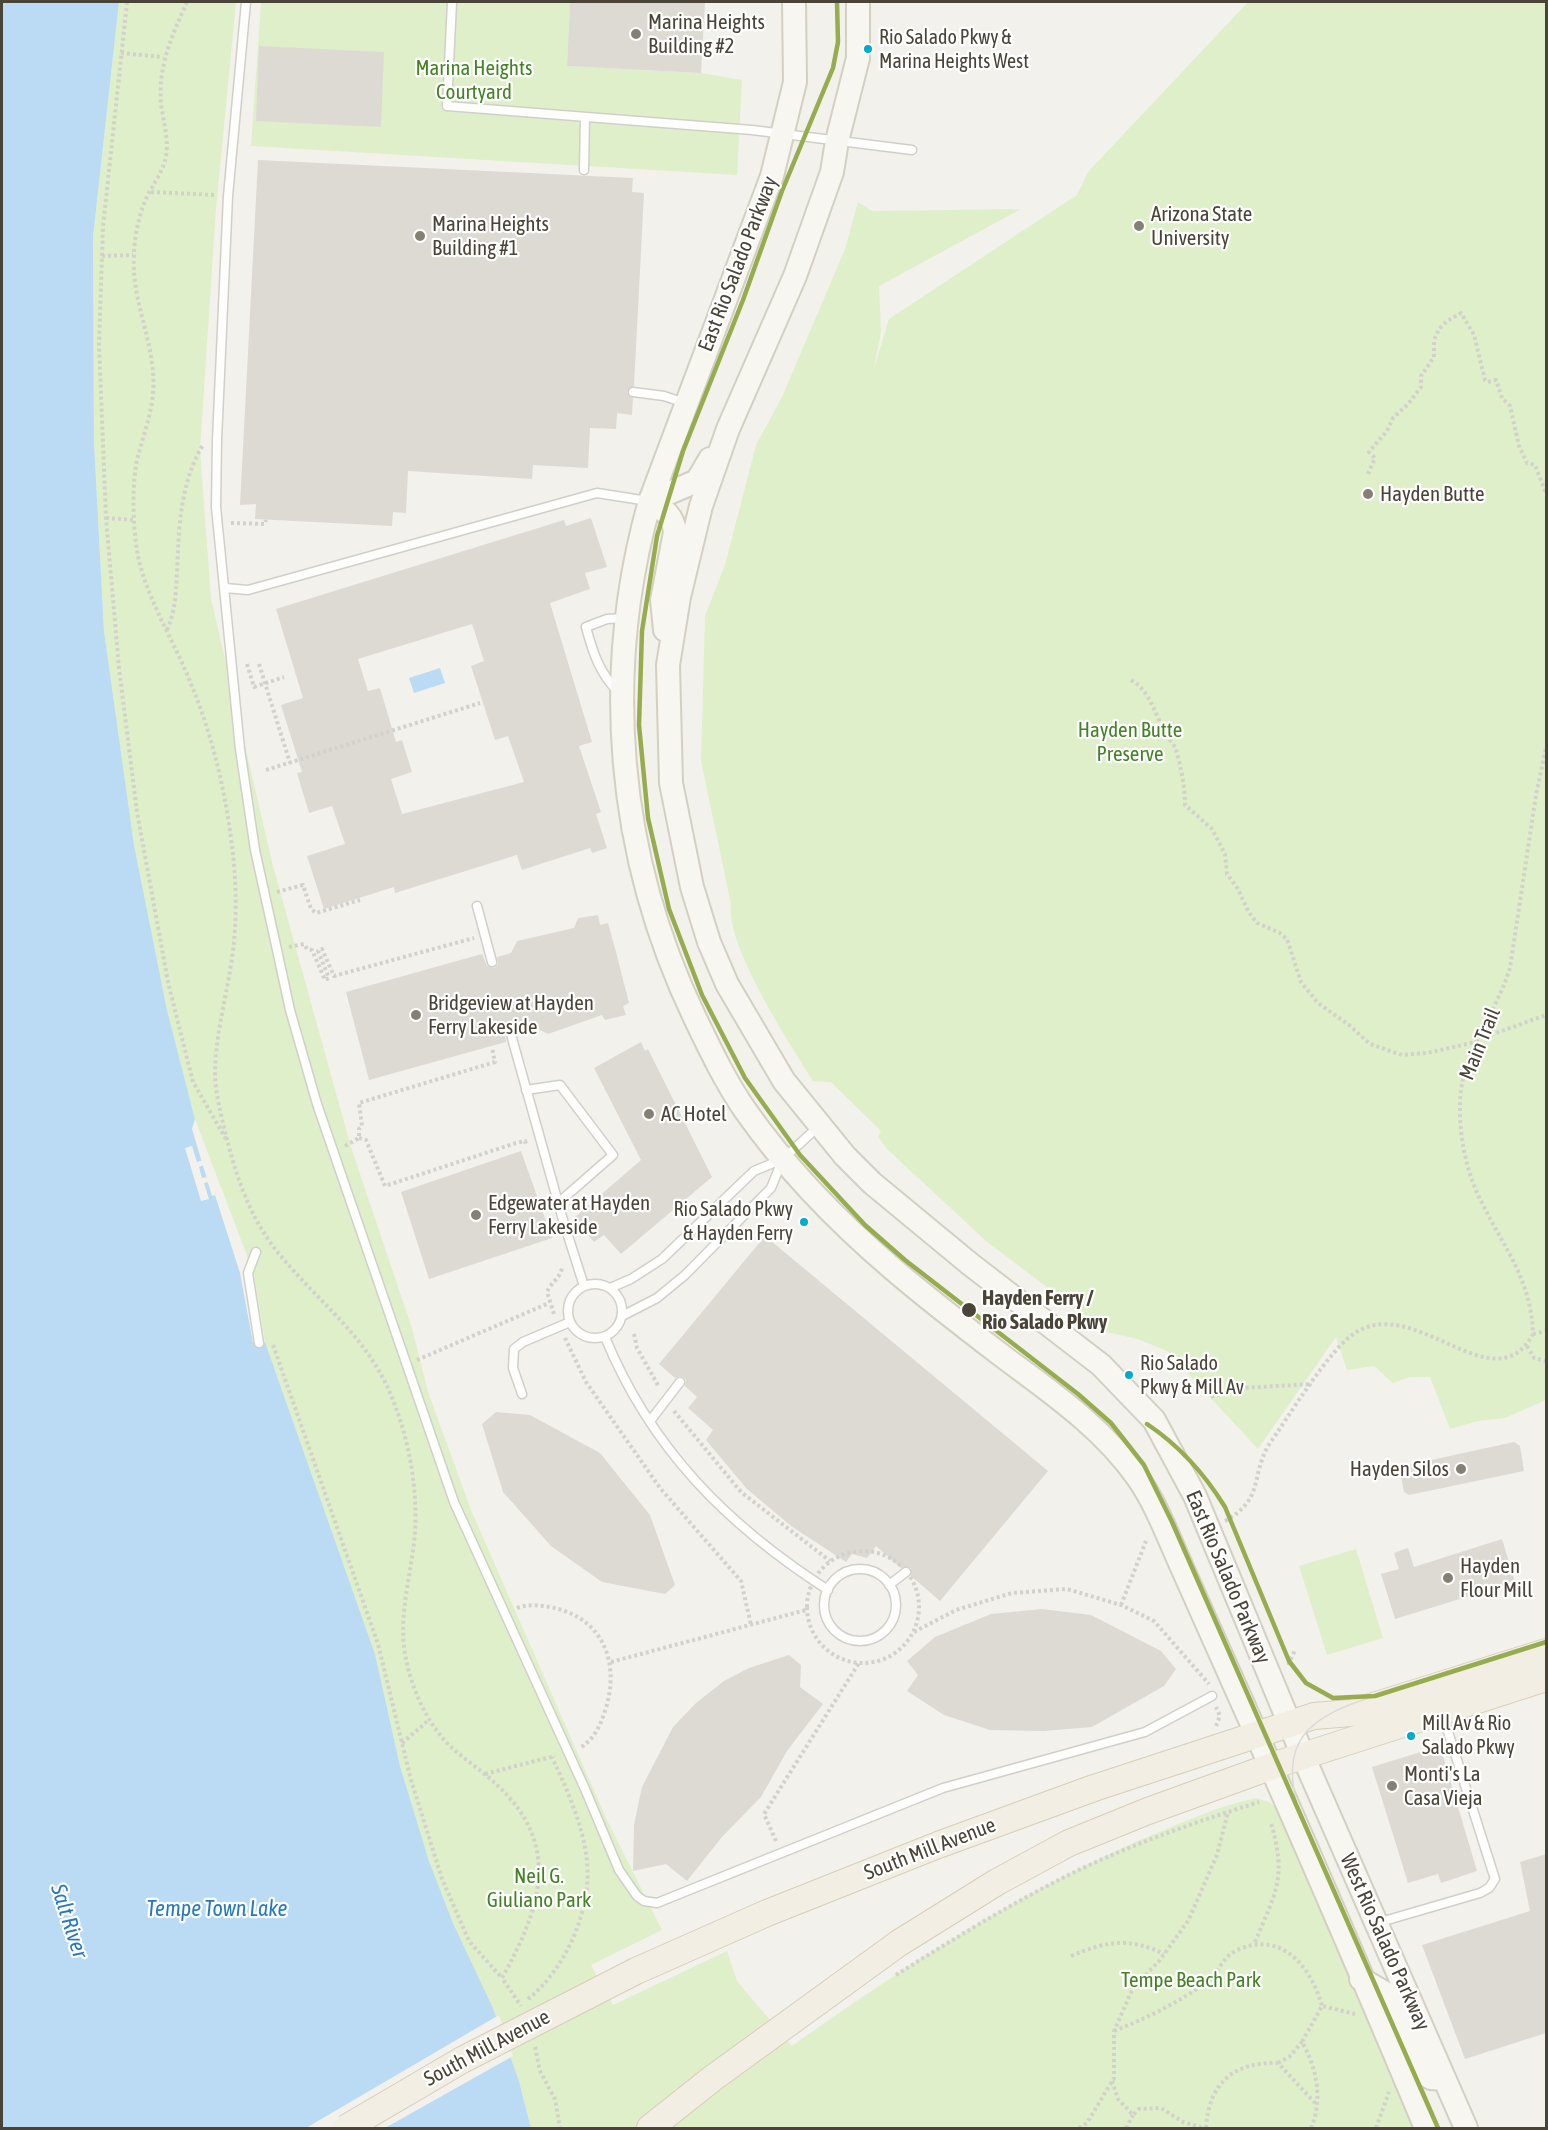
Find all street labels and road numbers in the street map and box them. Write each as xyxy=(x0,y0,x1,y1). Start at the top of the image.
street label: East Rio Salado Parkway xyxy=(693,173,783,355)
street label: Main Trail xyxy=(1454,1004,1506,1084)
street label: East Rio Salado Parkway xyxy=(1180,1487,1276,1667)
street label: South Mill Avenue xyxy=(861,1812,999,1886)
street label: West Rio Salado Parkway xyxy=(1335,1850,1435,2034)
street label: South Mill Avenue xyxy=(420,2004,554,2092)

